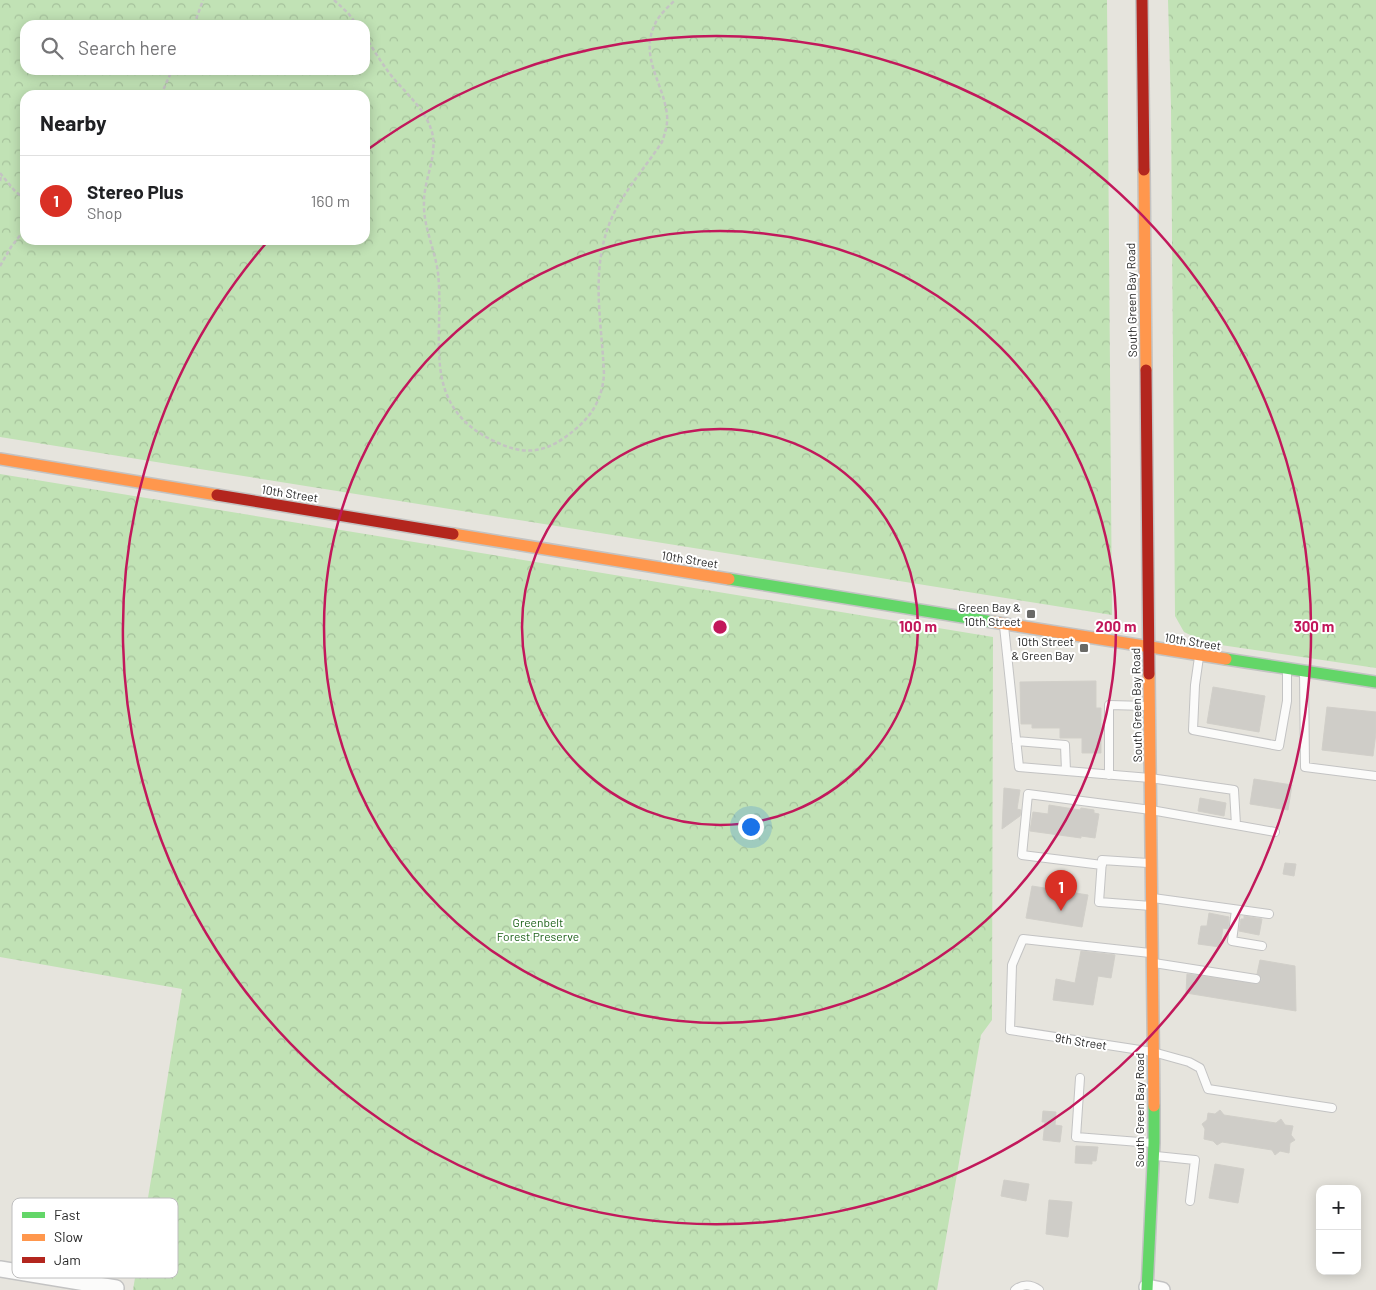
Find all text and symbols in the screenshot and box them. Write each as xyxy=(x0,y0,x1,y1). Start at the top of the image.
search box xyxy=(20,20,370,75)
icon: search xyxy=(38,34,66,62)
text: Search here xyxy=(78,36,177,59)
text: Nearby xyxy=(40,110,106,135)
text: Stereo Plus xyxy=(87,180,183,203)
text: 1 xyxy=(53,191,59,210)
text: 160 m xyxy=(311,191,350,210)
text: Shop xyxy=(87,203,122,222)
street label: South Green Bay Road xyxy=(1123,243,1139,357)
street label: 10th Street xyxy=(261,482,319,504)
street label: 10th Street xyxy=(661,548,719,570)
place label: Green Bay & 10th Street xyxy=(958,600,1021,628)
marker: Green Bay & 10th Street xyxy=(1025,608,1037,620)
text: 100 m xyxy=(899,617,937,635)
text: 200 m xyxy=(1095,617,1137,635)
text: 300 m xyxy=(1294,617,1334,635)
centre of rings xyxy=(711,618,729,636)
street label: 10th Street xyxy=(1164,630,1222,652)
place label: 10th Street & Green Bay xyxy=(1011,634,1074,662)
marker: 10th Street & Green Bay xyxy=(1078,642,1090,654)
street label: South Green Bay Road xyxy=(1128,648,1144,762)
your location xyxy=(738,814,764,840)
pin: 1 xyxy=(1045,870,1077,911)
park label: Greenbelt Forest Preserve xyxy=(497,915,579,943)
street label: 9th Street xyxy=(1054,1030,1108,1052)
street label: South Green Bay Road xyxy=(1132,1053,1146,1167)
map controls xyxy=(1316,1185,1361,1275)
button: + xyxy=(1316,1185,1361,1230)
legend xyxy=(12,1198,178,1278)
text: Fast xyxy=(54,1206,80,1223)
text: Slow xyxy=(54,1228,83,1245)
button: − xyxy=(1316,1230,1361,1275)
text: Jam xyxy=(54,1251,81,1268)

